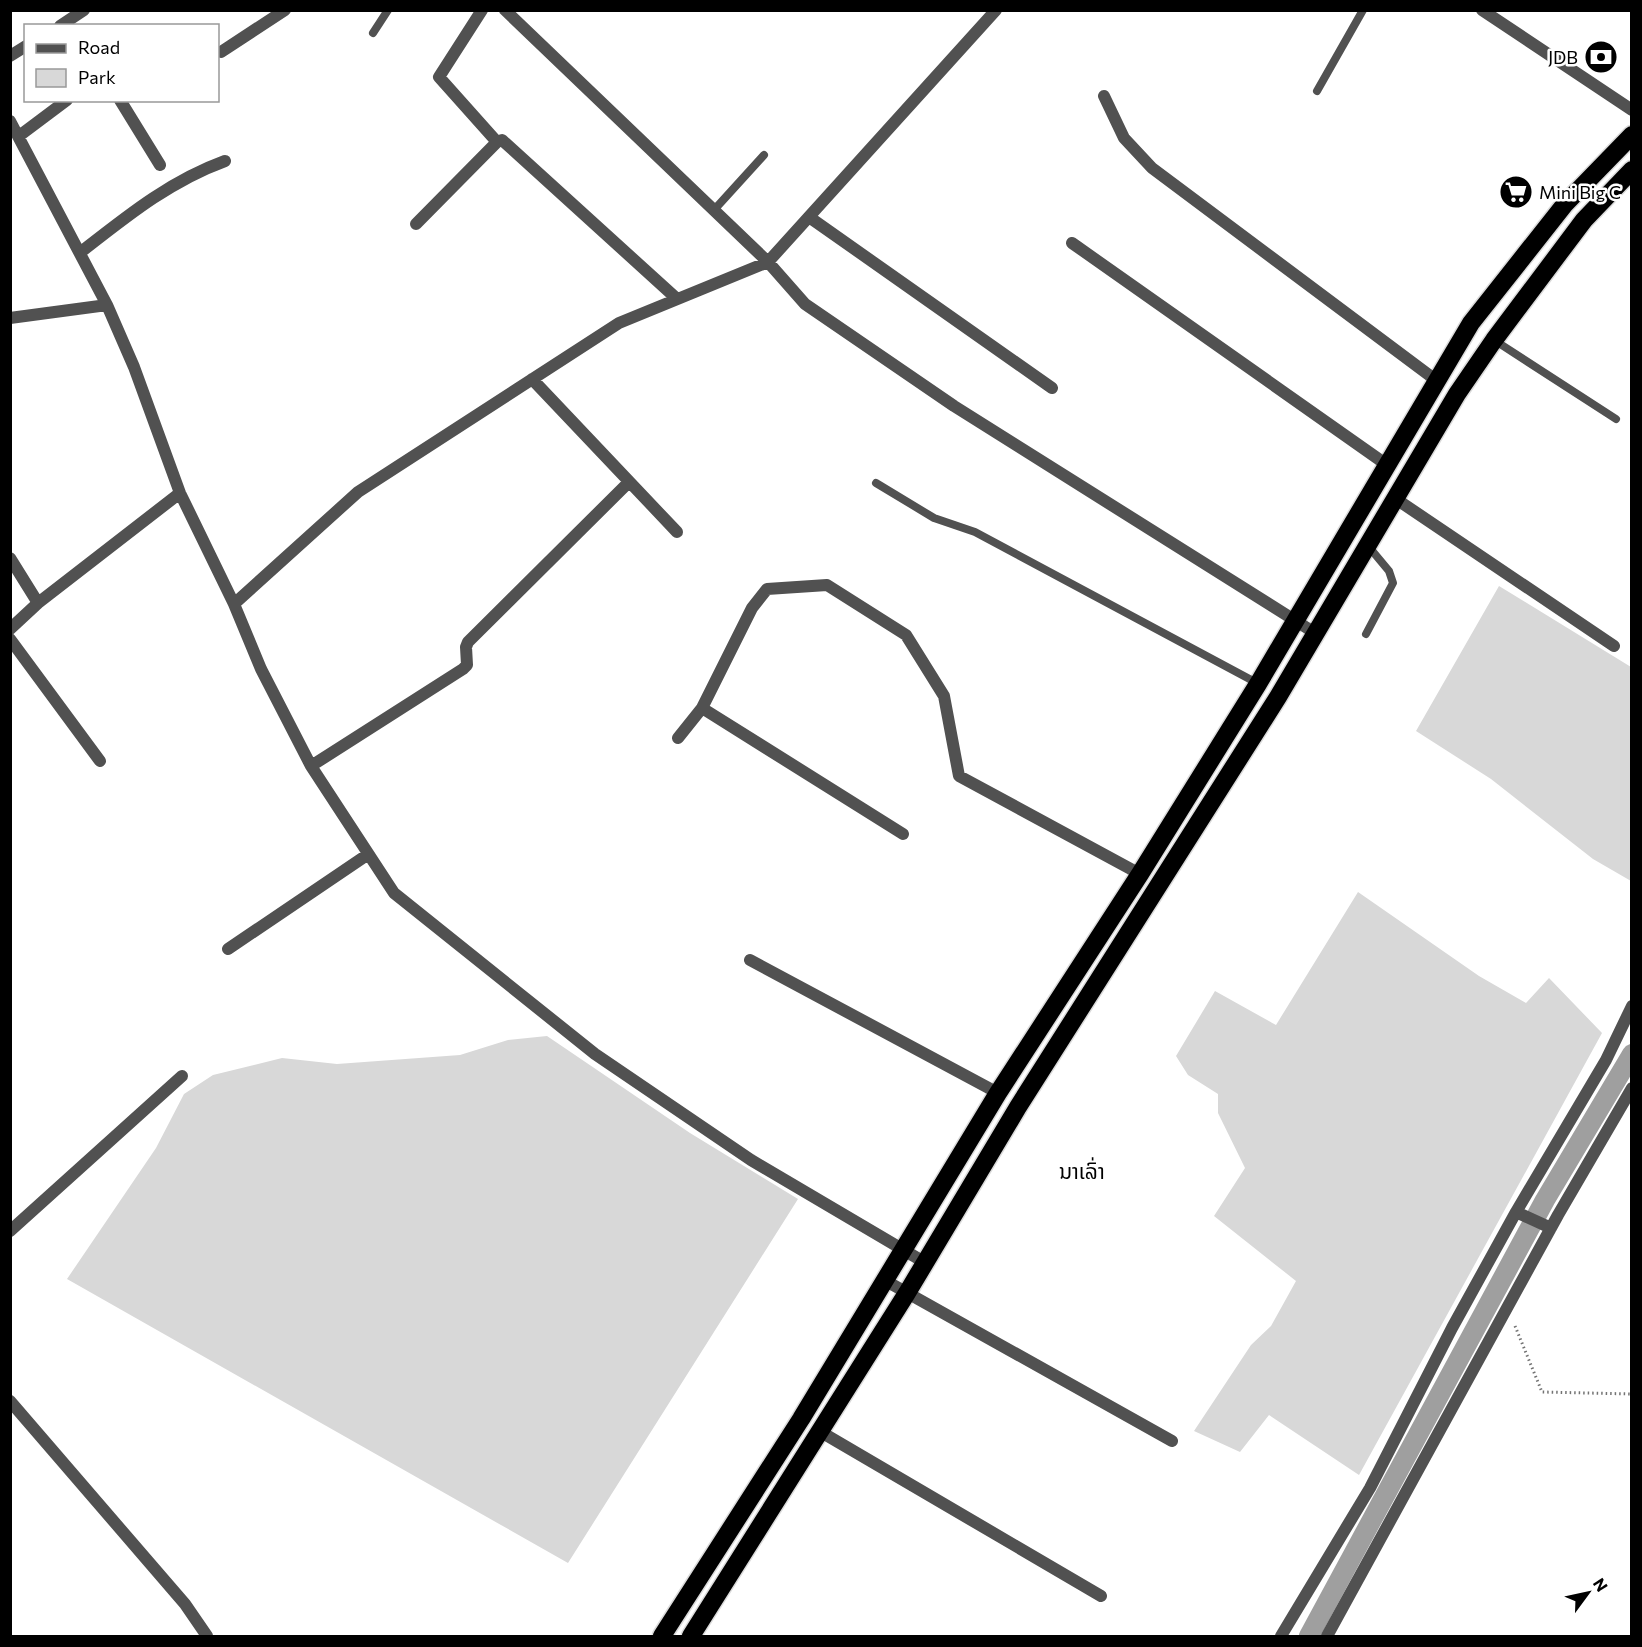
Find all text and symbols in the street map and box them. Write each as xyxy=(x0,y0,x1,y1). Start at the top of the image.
legend xyxy=(24,24,219,102)
text: Road xyxy=(78,36,120,58)
bank icon: JDB xyxy=(1583,39,1619,75)
place label: JDB xyxy=(1548,46,1578,68)
text: Park xyxy=(78,66,116,88)
supermarket icon: Mini Big C xyxy=(1498,174,1534,210)
place label: Mini Big C xyxy=(1539,181,1621,203)
district label: ນາເລົ່າ xyxy=(1059,1157,1105,1183)
north arrow xyxy=(1558,1563,1618,1623)
text: N xyxy=(1590,1574,1612,1595)

